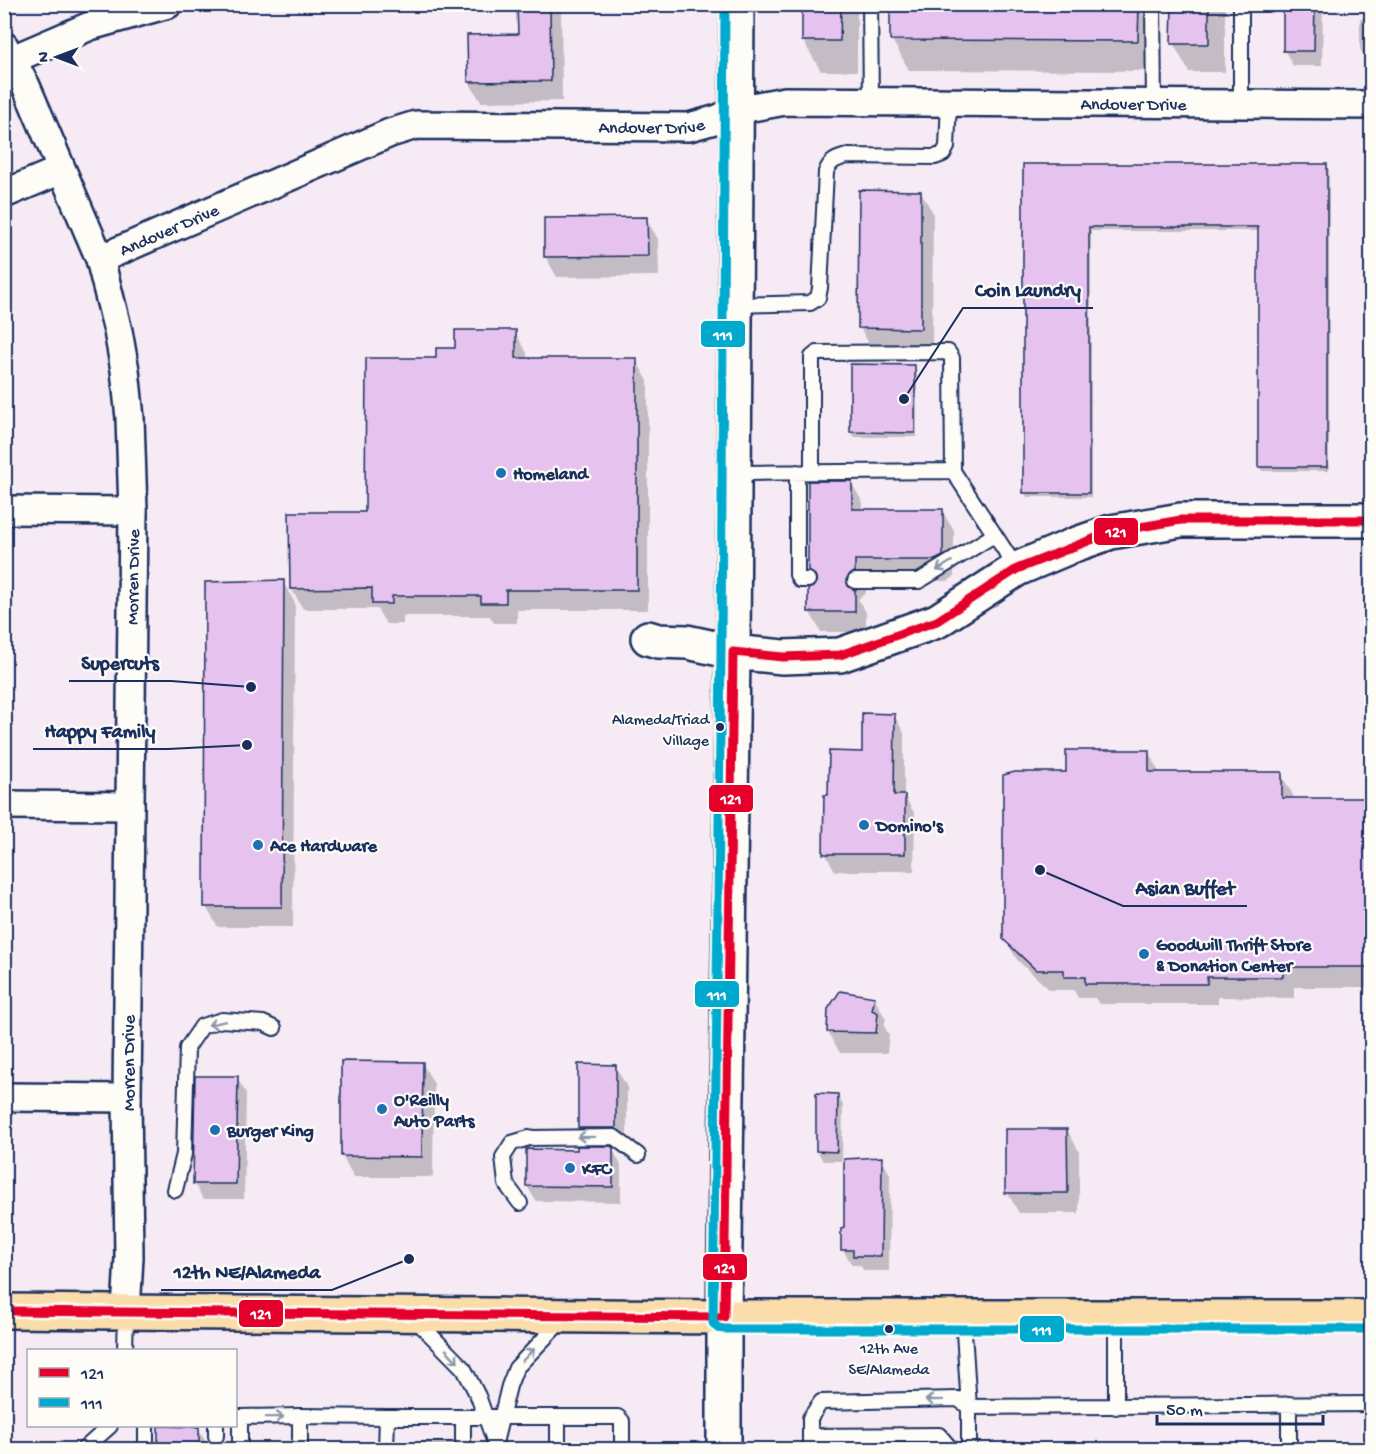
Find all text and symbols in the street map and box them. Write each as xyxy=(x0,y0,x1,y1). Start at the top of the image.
north arrow xyxy=(27,27,87,87)
text: N xyxy=(36,51,55,62)
street label: Andover Drive xyxy=(1080,95,1187,117)
street label: Andover Drive xyxy=(598,115,708,140)
street label: Andover Drive xyxy=(117,200,223,262)
callout: Coin Laundry xyxy=(963,270,1093,308)
text: Coin Laundry xyxy=(974,281,1081,304)
line badge: 111 xyxy=(700,320,746,348)
text: 111 xyxy=(712,328,733,347)
place label: Homeland xyxy=(513,465,590,486)
marker: Homeland xyxy=(494,466,508,480)
line badge: 121 xyxy=(1093,517,1139,546)
text: 121 xyxy=(1105,525,1126,544)
street label: Morren Drive xyxy=(123,528,146,625)
one-way arrow xyxy=(936,560,953,572)
callout: Supercuts xyxy=(69,643,171,681)
text: Supercuts xyxy=(81,654,160,677)
callout: Happy Family xyxy=(33,711,168,749)
place label: Alameda/Triad Village xyxy=(612,712,711,752)
marker: Alameda/Triad Village xyxy=(714,721,726,733)
text: Happy Family xyxy=(45,722,156,745)
line badge: 121 xyxy=(708,784,754,813)
text: 121 xyxy=(720,792,741,811)
place label: Domino's xyxy=(874,817,944,838)
marker: Domino's xyxy=(857,818,871,832)
place label: Ace Hardware xyxy=(269,837,378,858)
marker: Ace Hardware xyxy=(251,838,265,852)
callout: Asian Buffet xyxy=(1123,868,1247,906)
text: Asian Buffet xyxy=(1134,879,1236,902)
place label: Goodwill Thrift Store & Donation Center xyxy=(1156,936,1312,978)
marker: Goodwill Thrift Store & Donation Center xyxy=(1137,947,1151,961)
line badge: 111 xyxy=(694,980,740,1008)
text: 111 xyxy=(706,988,727,1007)
street label: Morren Drive xyxy=(120,1014,141,1111)
one-way arrow xyxy=(208,1017,227,1029)
place label: O'Reilly Auto Parts xyxy=(393,1091,476,1133)
marker: O'Reilly Auto Parts xyxy=(375,1102,389,1116)
place label: Burger King xyxy=(226,1122,314,1143)
marker: Burger King xyxy=(208,1123,222,1137)
one-way arrow xyxy=(576,1131,596,1143)
place label: KFC xyxy=(581,1160,613,1181)
marker: KFC xyxy=(563,1161,577,1175)
callout: 12th NE/Alameda xyxy=(161,1252,332,1290)
line badge: 121 xyxy=(702,1253,748,1281)
text: 121 xyxy=(714,1261,735,1280)
text: 12th NE/Alameda xyxy=(173,1263,321,1286)
line badge: 121 xyxy=(238,1299,284,1328)
text: 121 xyxy=(250,1307,271,1326)
line badge: 111 xyxy=(1019,1315,1065,1343)
marker: 12th Ave SE/Alameda xyxy=(883,1323,895,1335)
text: 111 xyxy=(1031,1323,1052,1342)
place label: 12th Ave SE/Alameda xyxy=(849,1341,931,1381)
one-way arrow xyxy=(521,1347,535,1362)
one-way arrow xyxy=(445,1348,459,1363)
legend xyxy=(27,1349,237,1427)
text: 121 xyxy=(80,1365,104,1386)
scale bar xyxy=(1157,1388,1324,1426)
one-way arrow xyxy=(924,1394,944,1405)
text: 111 xyxy=(80,1395,103,1416)
text: 50 m xyxy=(1166,1401,1203,1422)
one-way arrow xyxy=(265,1411,285,1423)

